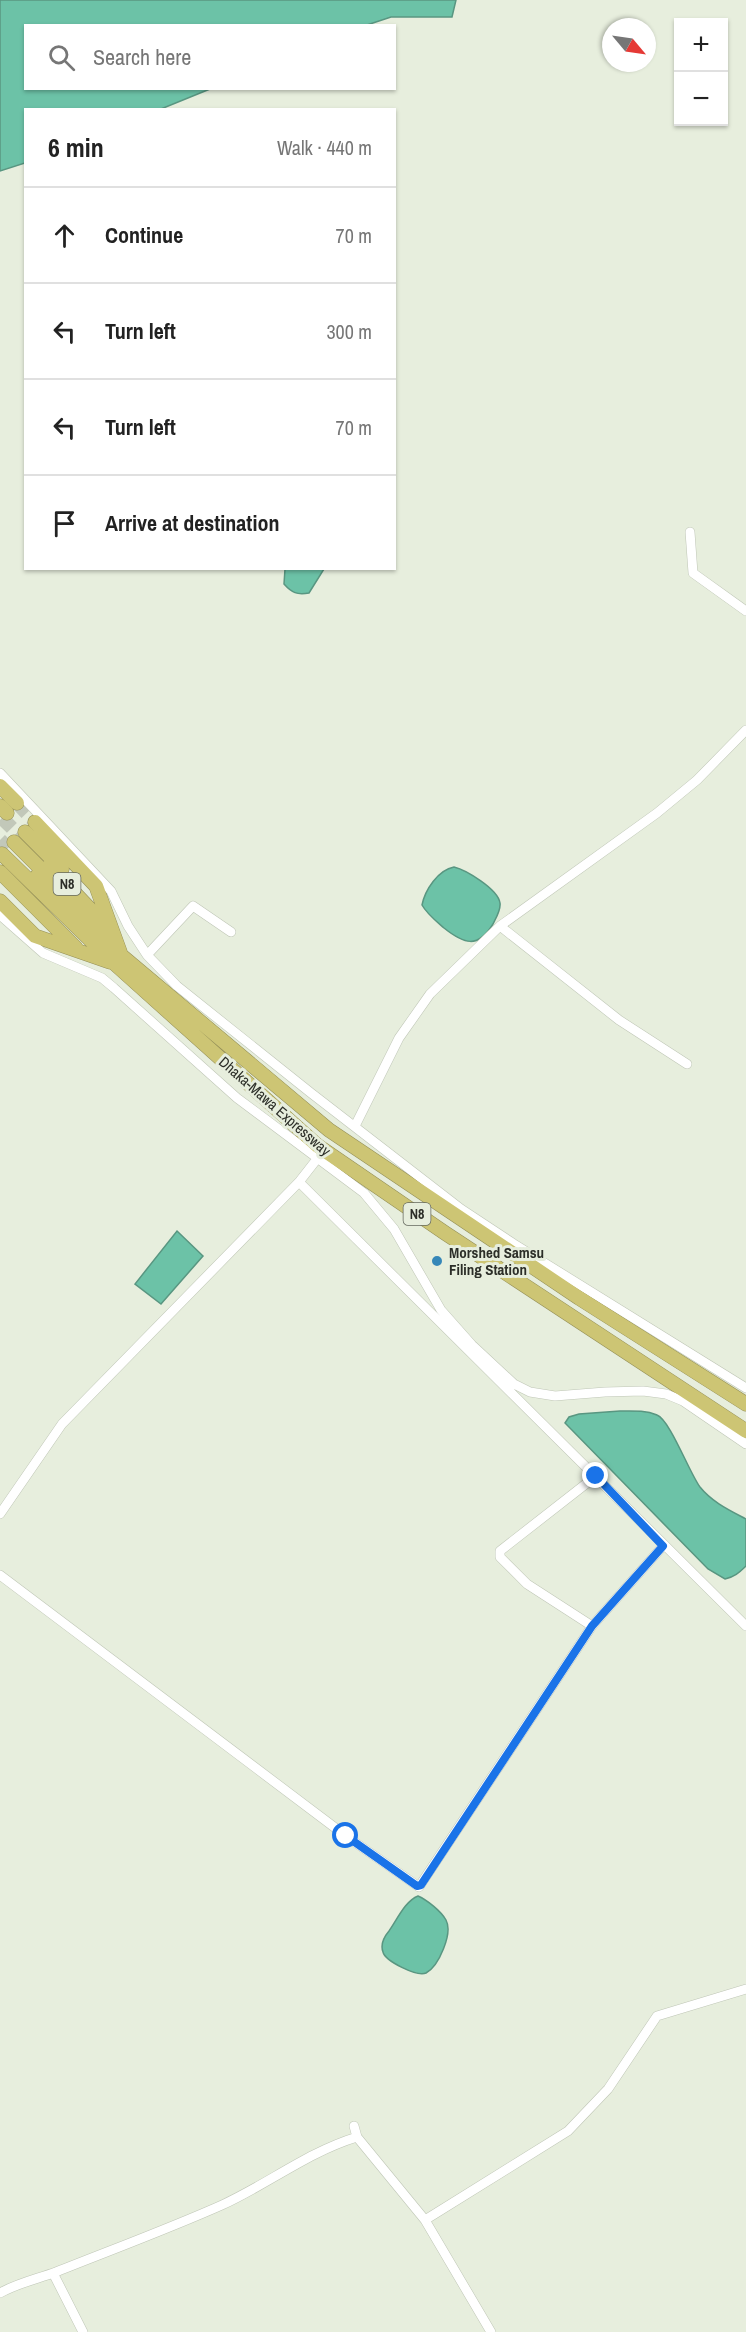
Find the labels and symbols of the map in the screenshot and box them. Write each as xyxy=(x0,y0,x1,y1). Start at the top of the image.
north arrow xyxy=(602,18,656,72)
road number: N8 xyxy=(54,873,80,895)
street label: Dhaka-Mawa Expressway xyxy=(214,1051,336,1161)
road number: N8 xyxy=(404,1203,430,1225)
place label: Morshed Samsu Filing Station xyxy=(449,1242,544,1280)
marker: Morshed Samsu Filing Station xyxy=(430,1254,444,1268)
route end xyxy=(582,1462,608,1488)
route start xyxy=(332,1822,358,1848)

